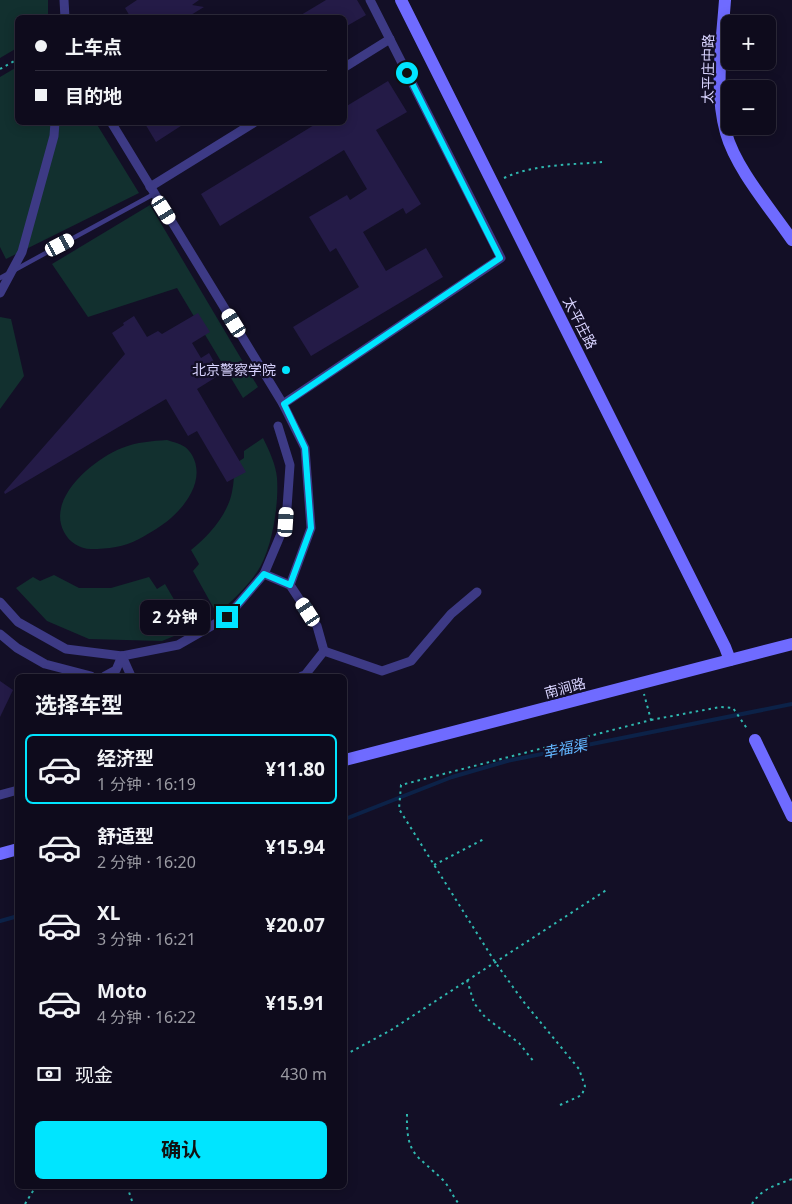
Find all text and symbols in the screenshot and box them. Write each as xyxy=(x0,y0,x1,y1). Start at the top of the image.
map controls xyxy=(721,15,776,135)
button: + xyxy=(721,15,776,70)
text: 上车点 xyxy=(65,34,122,60)
street label: 太平庄中路 xyxy=(697,34,718,104)
route start xyxy=(396,62,418,84)
button: − xyxy=(721,80,776,135)
text: 目的地 xyxy=(65,83,122,109)
car xyxy=(149,193,178,227)
car xyxy=(43,231,76,259)
street label: 太平庄路 xyxy=(559,294,602,352)
car xyxy=(219,306,248,340)
place label: 北京警察学院 xyxy=(192,360,276,379)
marker: 北京警察学院 xyxy=(280,364,292,376)
car xyxy=(277,507,294,537)
car xyxy=(293,595,322,629)
callout: 2 分钟 xyxy=(140,600,210,634)
text: 2 分钟 xyxy=(152,606,198,628)
route end xyxy=(216,606,238,628)
street label: 南涧路 xyxy=(542,673,588,702)
text: 选择车型 xyxy=(35,689,123,719)
water label: 幸福渠 xyxy=(541,734,591,762)
text: 经济型 xyxy=(97,745,154,771)
icon: car xyxy=(37,747,82,792)
text: ¥11.80 xyxy=(265,756,325,782)
text: 1 分钟 · 16:19 xyxy=(97,773,196,795)
text: 舒适型 xyxy=(97,823,154,849)
icon: car xyxy=(37,825,82,870)
text: ¥15.94 xyxy=(265,834,325,860)
text: 2 分钟 · 16:20 xyxy=(97,851,196,873)
text: XL xyxy=(97,900,120,926)
icon: car xyxy=(37,903,82,948)
text: ¥20.07 xyxy=(265,912,325,938)
text: 3 分钟 · 16:21 xyxy=(97,928,196,950)
text: Moto xyxy=(97,978,147,1004)
icon: car xyxy=(37,981,82,1026)
text: ¥15.91 xyxy=(265,990,325,1016)
text: 4 分钟 · 16:22 xyxy=(97,1006,196,1028)
icon: cash xyxy=(35,1060,63,1088)
text: 现金 xyxy=(75,1062,113,1088)
text: 430 m xyxy=(280,1063,327,1085)
button: 确认 xyxy=(35,1121,327,1179)

